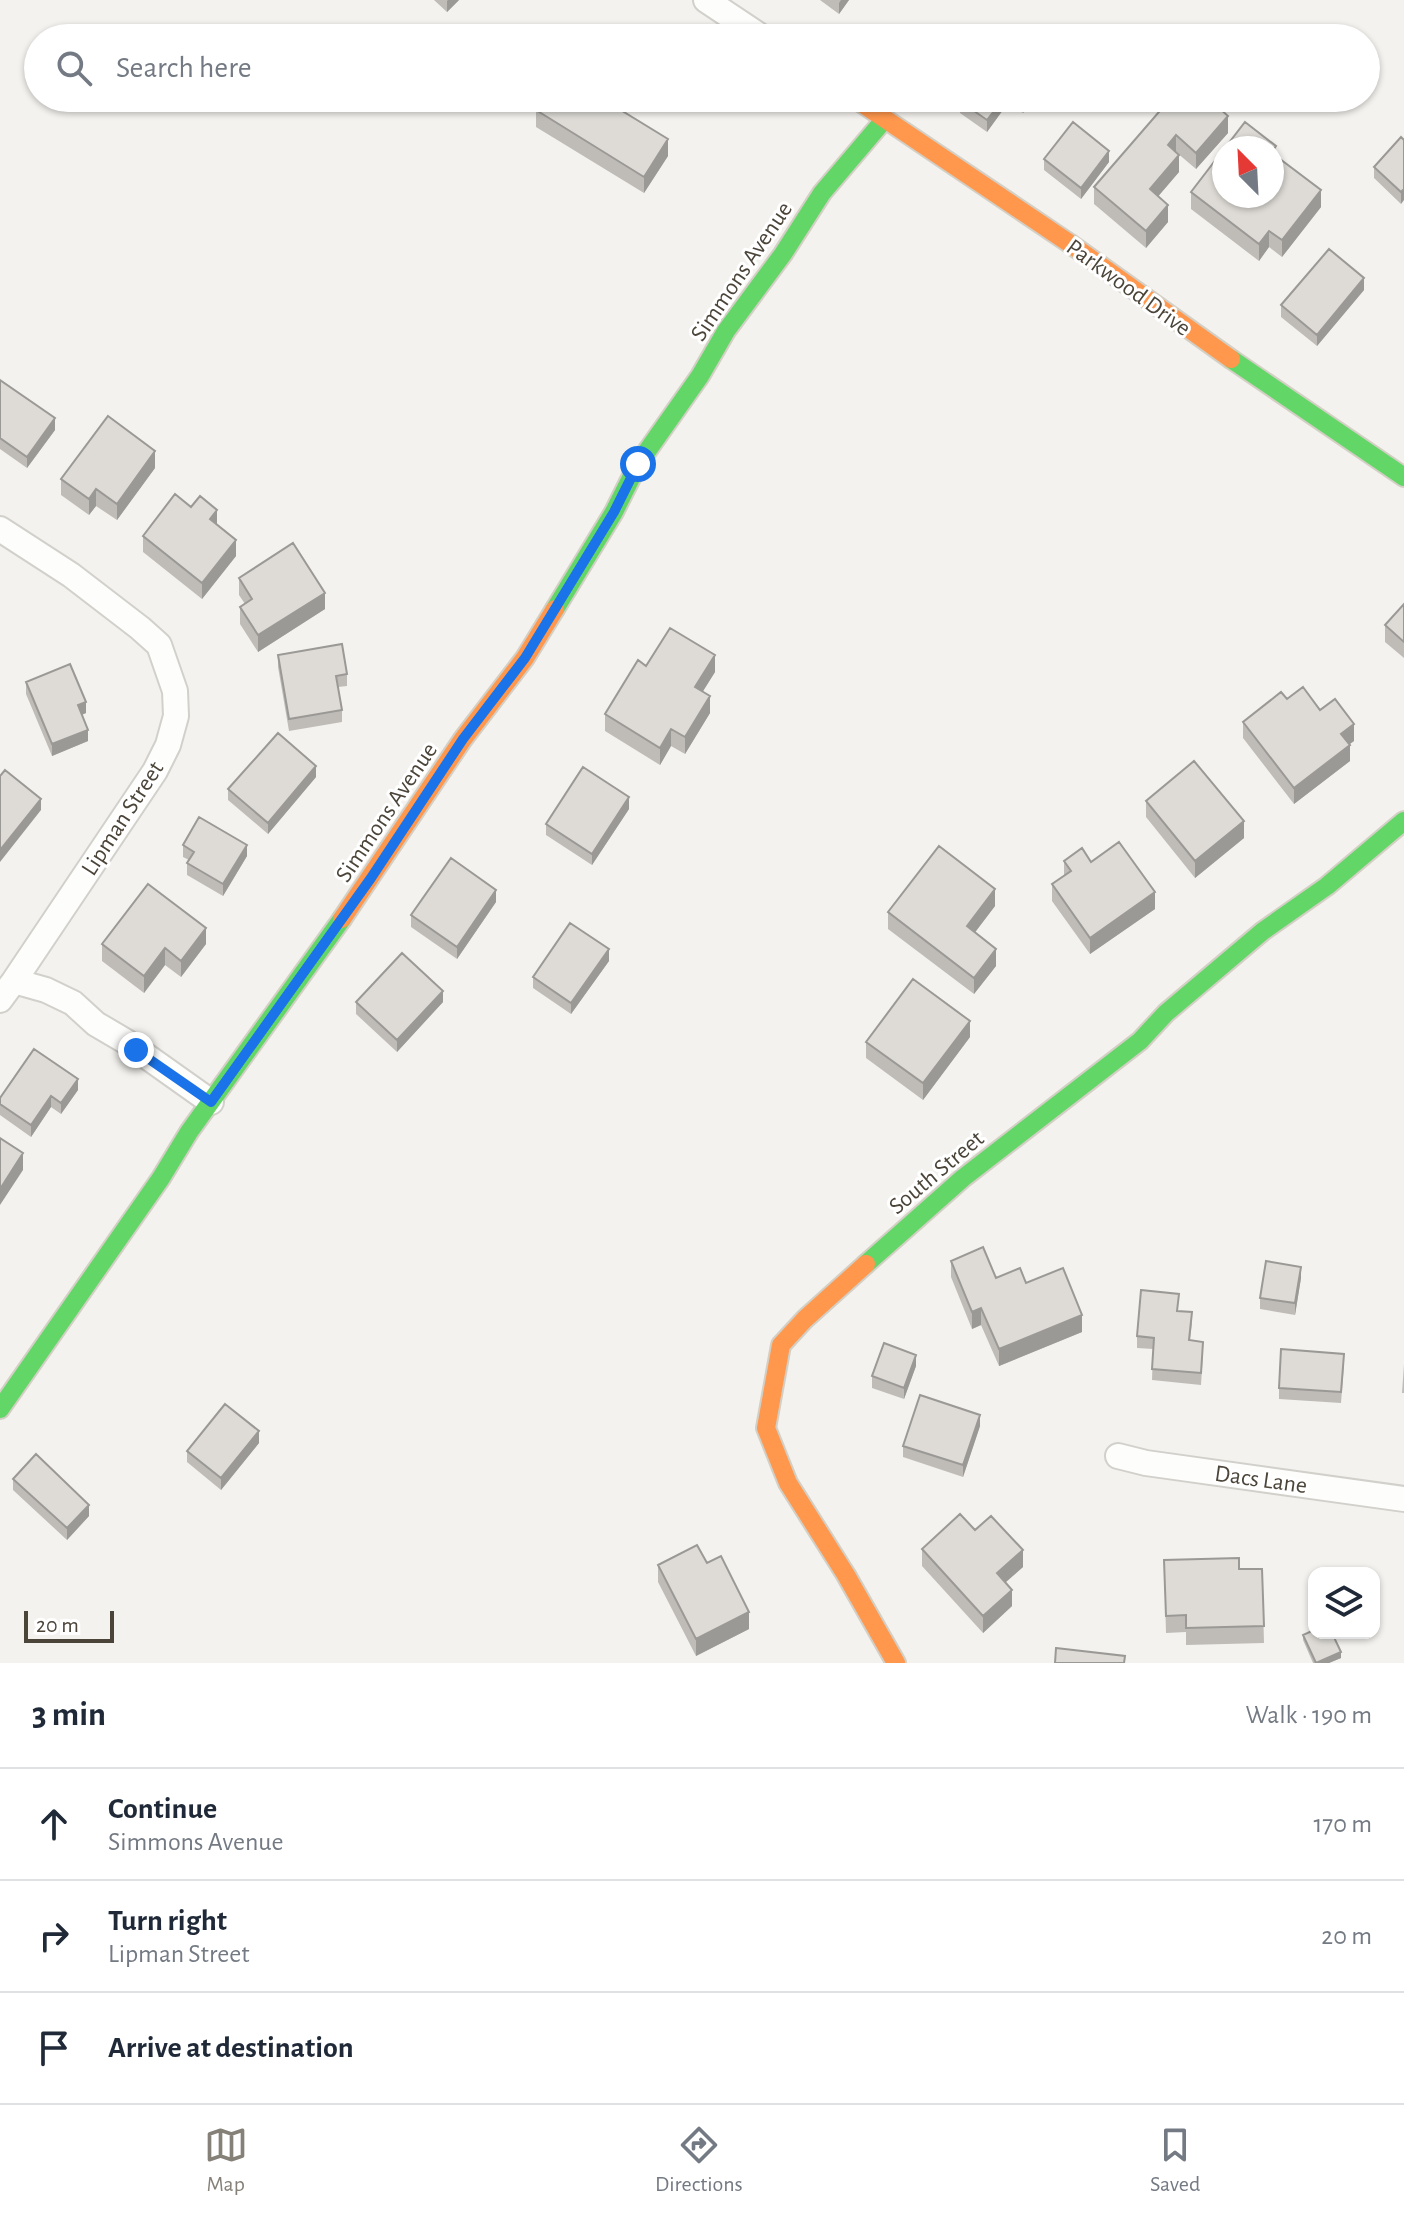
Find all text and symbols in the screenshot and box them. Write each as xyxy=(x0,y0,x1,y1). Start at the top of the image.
search box xyxy=(24,24,1380,112)
icon: search xyxy=(52,46,96,90)
text: Search here xyxy=(116,53,252,83)
north arrow xyxy=(1212,136,1284,208)
street label: Simmons Avenue xyxy=(687,198,797,345)
street label: Parkwood Drive xyxy=(1062,235,1195,341)
route start xyxy=(620,446,656,482)
street label: Simmons Avenue xyxy=(332,739,442,886)
street label: Lipman Street xyxy=(77,757,169,880)
route end xyxy=(118,1032,154,1068)
street label: South Street xyxy=(885,1126,989,1219)
street label: Dacs Lane xyxy=(1213,1462,1309,1498)
map controls xyxy=(1308,1567,1380,1639)
button: layers xyxy=(1308,1567,1380,1639)
scale bar xyxy=(24,1607,114,1643)
text: 20 m xyxy=(36,1614,79,1636)
text: 3 min xyxy=(32,1698,106,1732)
text: Walk · 190 m xyxy=(1245,1702,1372,1728)
text: Continue xyxy=(108,1794,217,1824)
icon: ahead xyxy=(32,1802,76,1846)
text: 170 m xyxy=(1313,1811,1372,1837)
text: Simmons Avenue xyxy=(108,1829,284,1855)
text: Turn right xyxy=(108,1906,227,1936)
icon: right xyxy=(32,1914,76,1958)
text: 20 m xyxy=(1321,1923,1372,1949)
text: Lipman Street xyxy=(108,1941,250,1967)
icon: arrive xyxy=(32,2026,76,2070)
text: Arrive at destination xyxy=(108,2033,354,2063)
tab: Map xyxy=(204,2123,248,2197)
tab: Directions xyxy=(655,2123,743,2197)
tab: Saved xyxy=(1150,2123,1200,2197)

